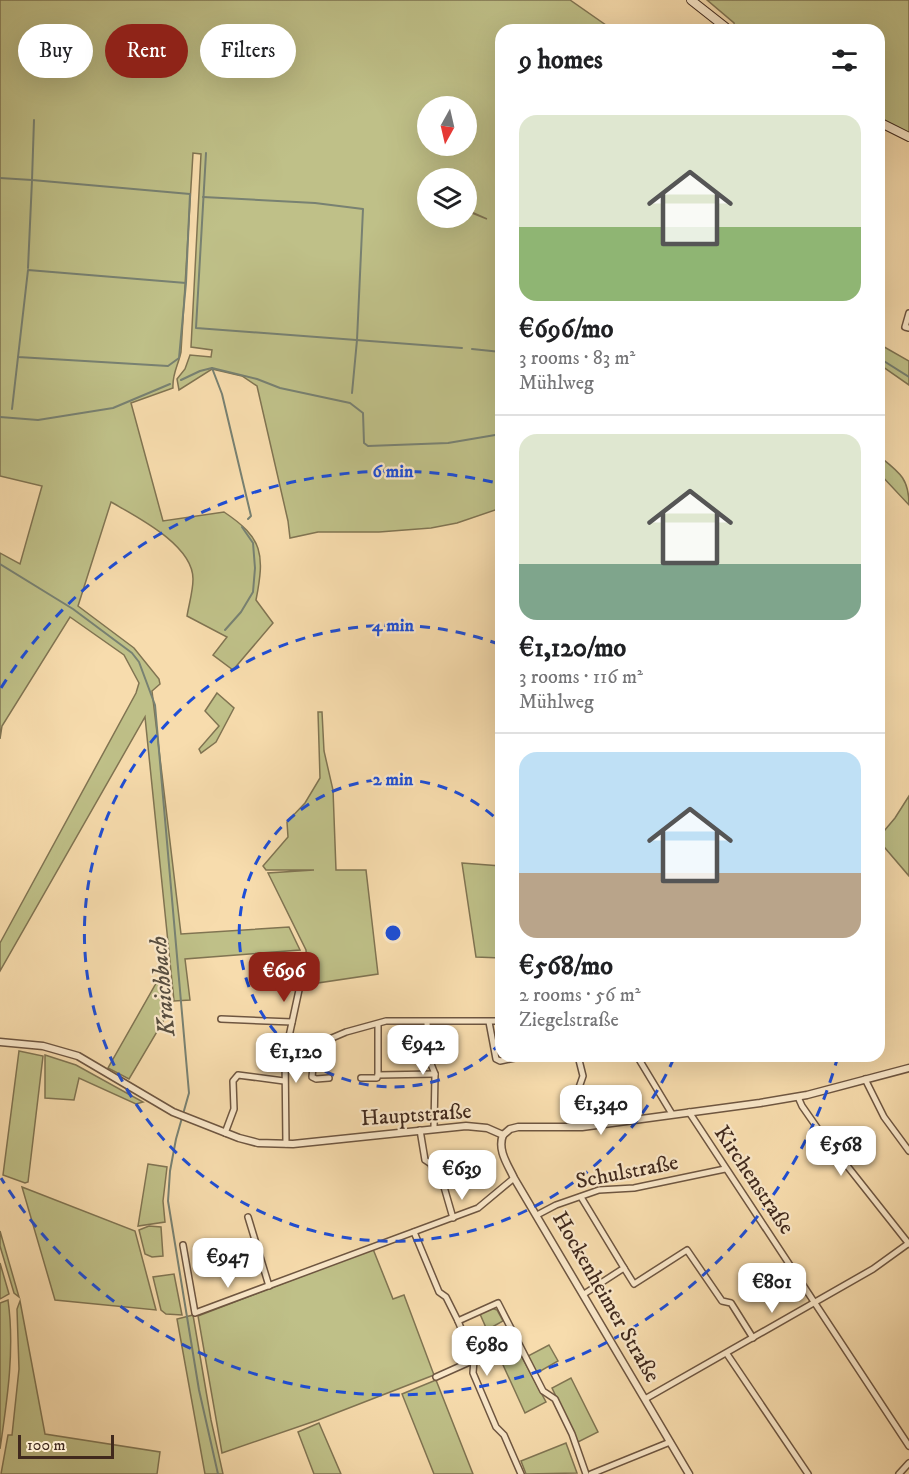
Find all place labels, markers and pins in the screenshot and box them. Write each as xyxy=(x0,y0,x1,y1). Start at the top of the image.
centre of rings xyxy=(383,923,403,943)
pin: €696 xyxy=(248,952,320,1003)
pin: €942 xyxy=(387,1025,459,1076)
pin: €1,120 xyxy=(247,1033,345,1084)
pin: €1,340 xyxy=(552,1085,650,1136)
pin: €568 xyxy=(805,1126,877,1177)
pin: €639 xyxy=(426,1150,498,1201)
pin: €947 xyxy=(192,1238,264,1289)
pin: €801 xyxy=(736,1263,808,1314)
pin: €980 xyxy=(451,1326,523,1377)

